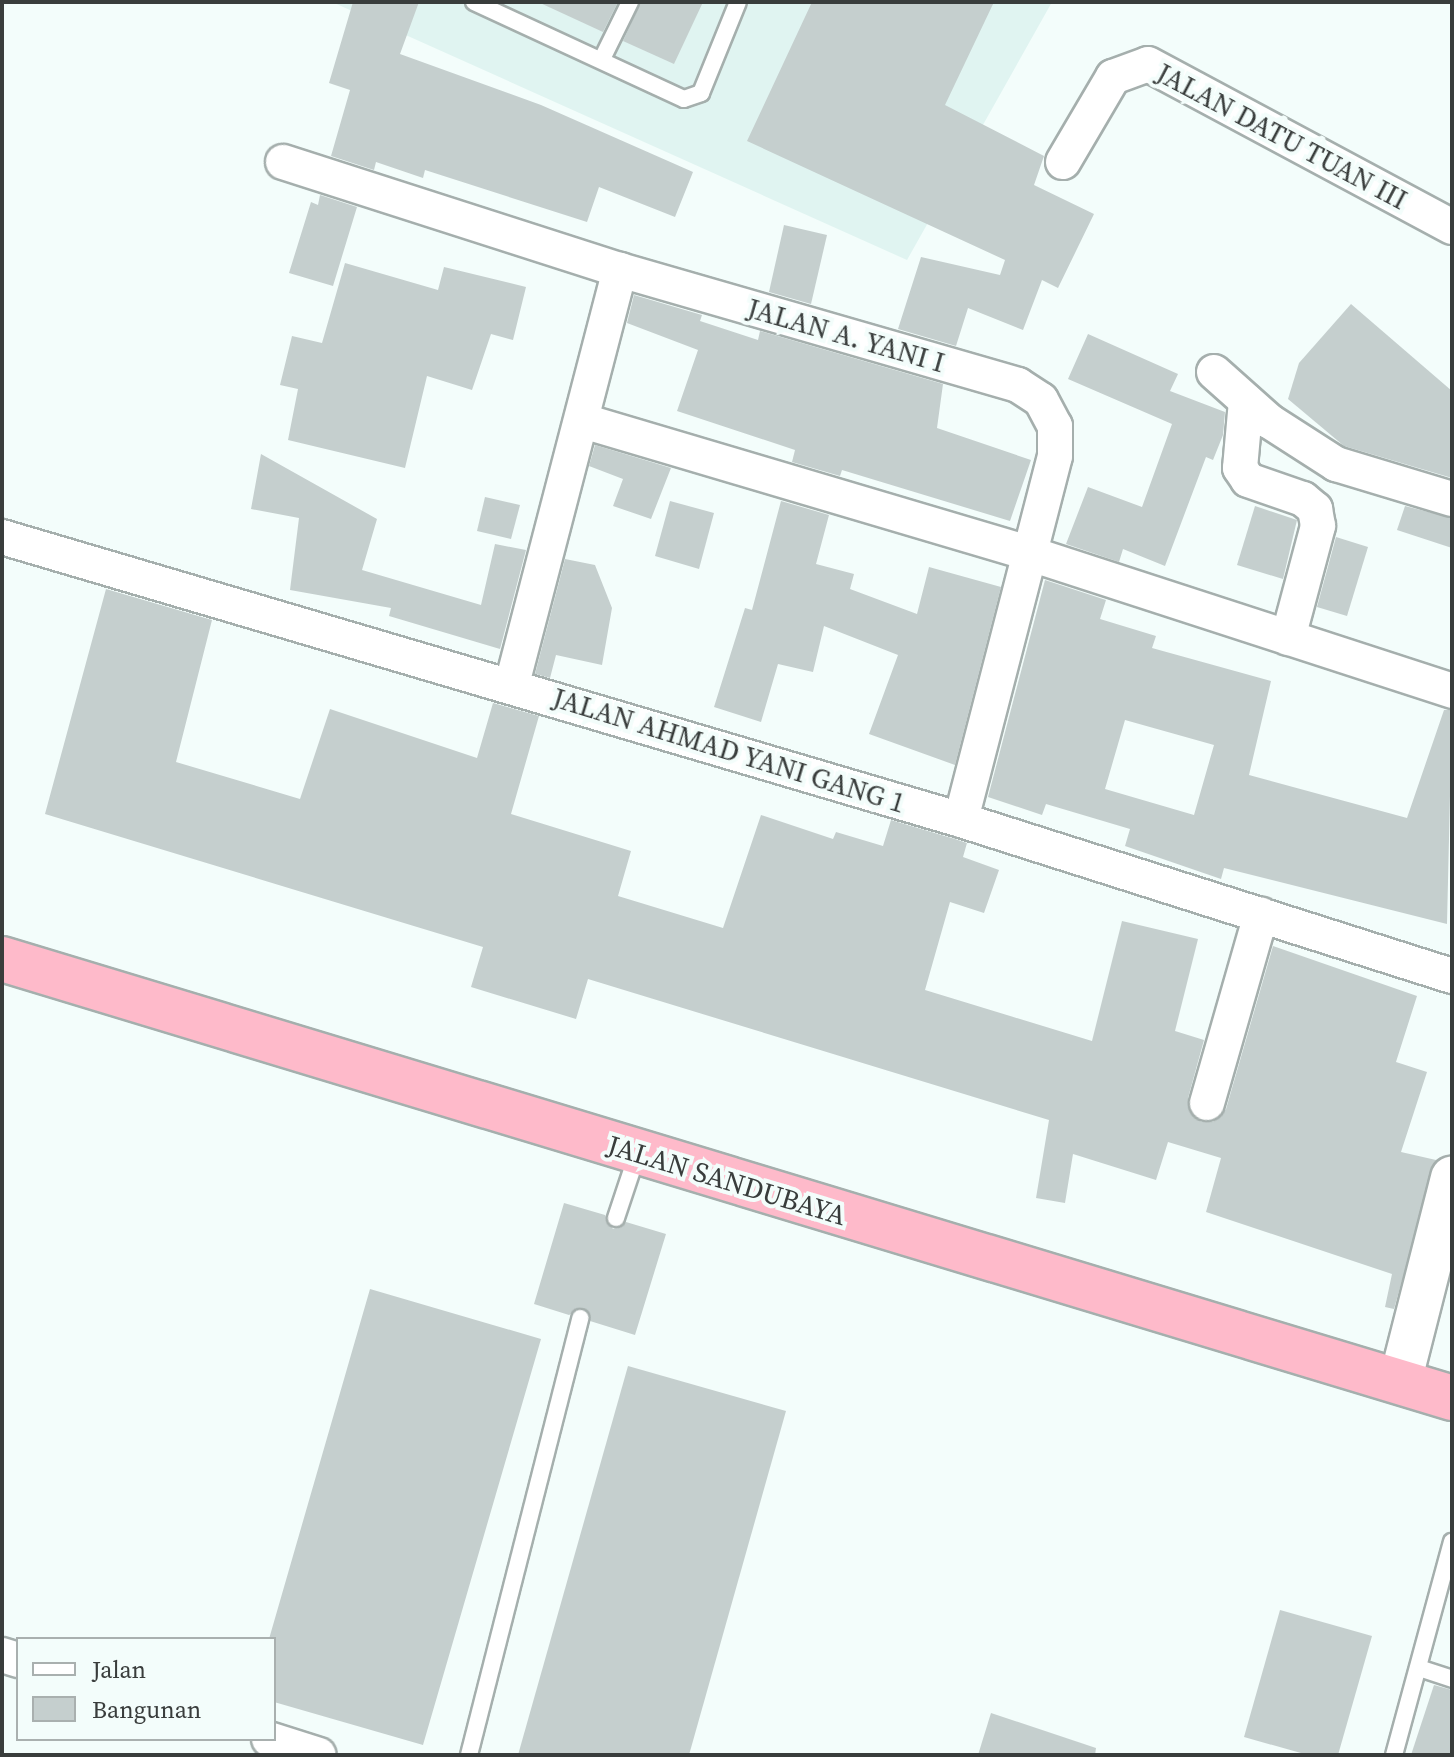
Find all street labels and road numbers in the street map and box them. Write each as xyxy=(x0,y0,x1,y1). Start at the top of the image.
street label: JALAN DATU TUAN III xyxy=(1151,56,1413,216)
street label: JALAN A. YANI I xyxy=(743,291,949,379)
street label: JALAN AHMAD YANI GANG 1 xyxy=(548,680,910,820)
street label: JALAN SANDUBAYA xyxy=(604,1128,850,1232)

